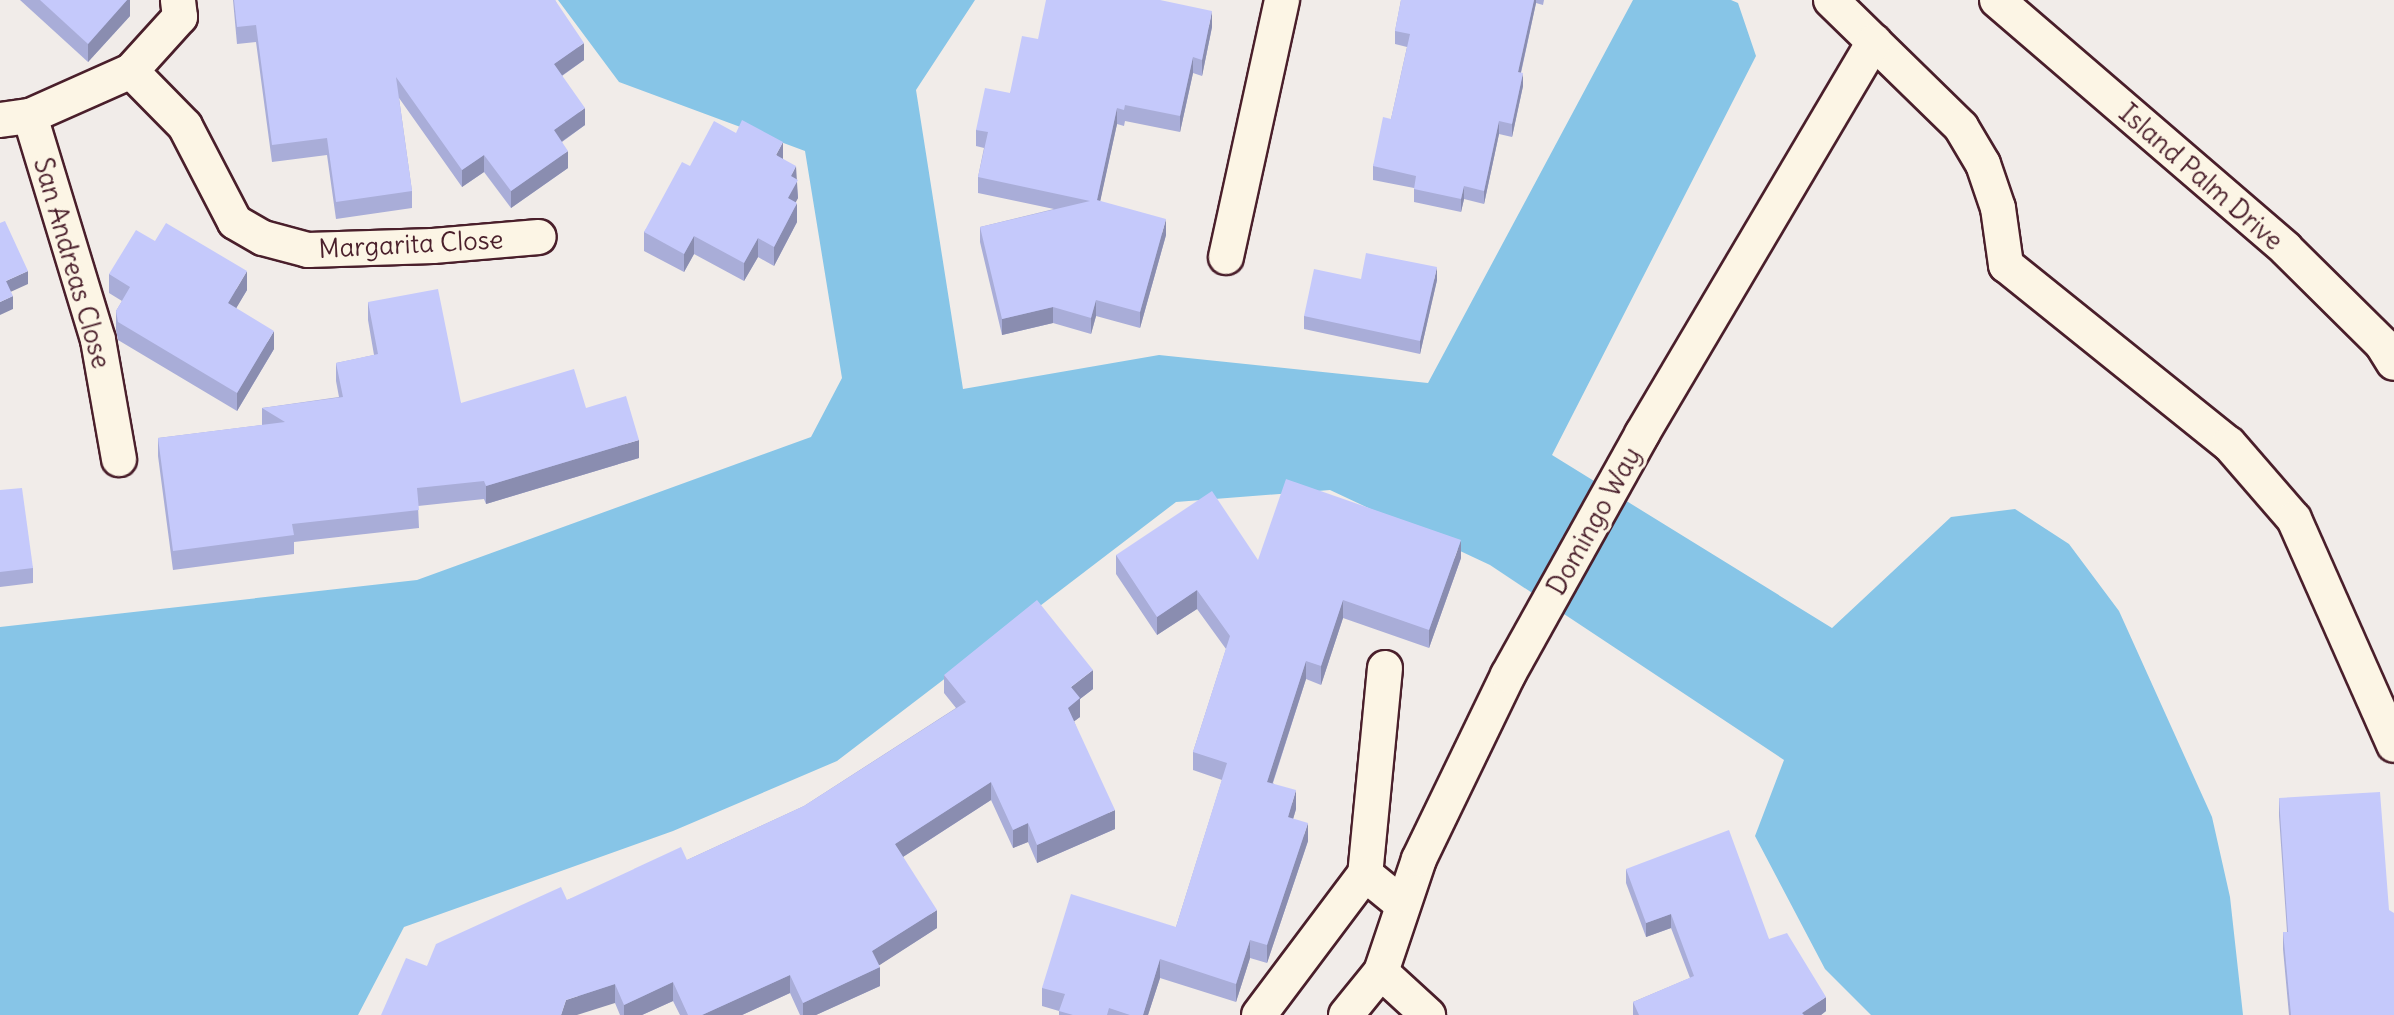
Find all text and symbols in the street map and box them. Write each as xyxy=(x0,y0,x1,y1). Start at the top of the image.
street label: Island Palm Drive xyxy=(2113,97,2289,257)
street label: San Andreas Close xyxy=(27,154,117,372)
street label: Margarita Close xyxy=(318,224,504,264)
street label: Domingo Way xyxy=(1541,442,1647,600)

